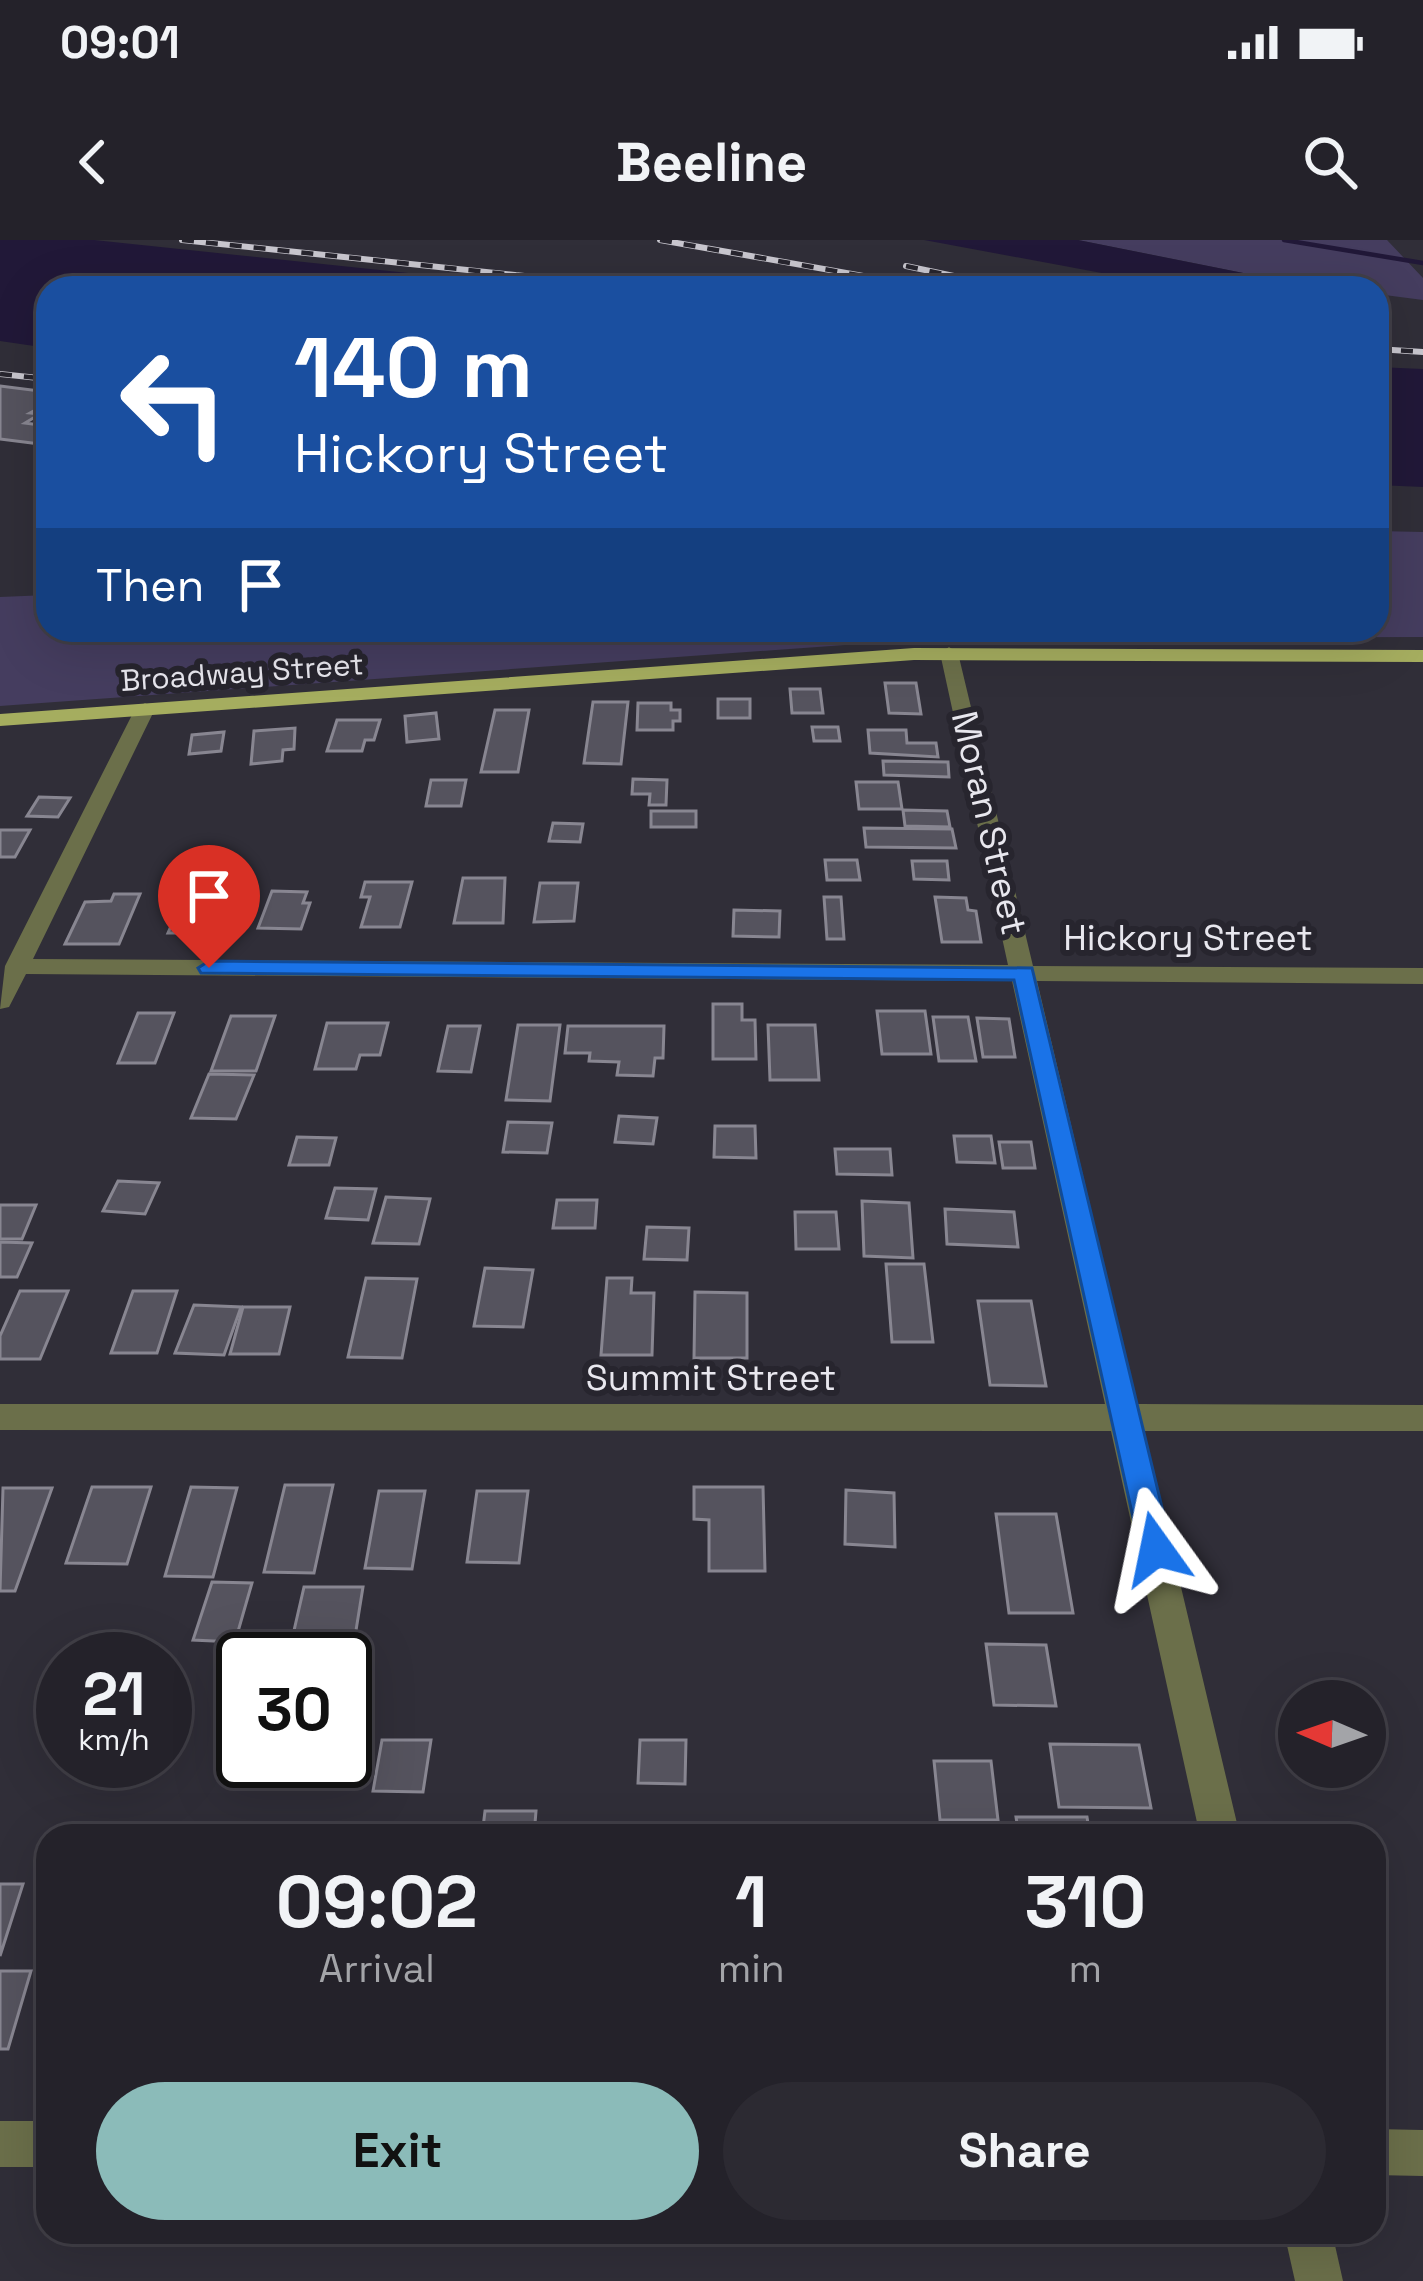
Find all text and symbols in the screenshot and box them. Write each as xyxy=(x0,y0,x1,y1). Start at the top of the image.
text: 09:01 xyxy=(60,14,180,71)
text: Beeline xyxy=(616,128,807,197)
icon: back xyxy=(60,129,126,195)
icon: search xyxy=(1297,129,1363,195)
text: 140 m xyxy=(294,314,533,422)
icon: left xyxy=(96,324,252,480)
text: Hickory Street xyxy=(294,419,668,488)
icon: arrive xyxy=(228,552,294,618)
text: Then xyxy=(96,557,204,614)
street label: Broadway Street xyxy=(119,644,365,700)
street label: Moran Street xyxy=(941,707,1037,939)
pin xyxy=(158,845,260,968)
icon: arrive xyxy=(176,863,242,929)
street label: Hickory Street xyxy=(1063,915,1313,961)
street label: Summit Street xyxy=(586,1355,836,1401)
position arrow xyxy=(1093,1486,1219,1612)
speed limit sign: 30 xyxy=(216,1632,372,1788)
text: 21 xyxy=(83,1656,145,1733)
north arrow xyxy=(1278,1680,1386,1788)
map controls xyxy=(1278,1680,1386,1788)
text: km/h xyxy=(78,1720,150,1759)
text: 09:02 xyxy=(276,1856,478,1948)
text: 1 xyxy=(735,1856,767,1948)
text: 310 xyxy=(1025,1856,1146,1948)
text: Arrival xyxy=(319,1944,435,1993)
text: min xyxy=(718,1944,785,1993)
text: m xyxy=(1069,1944,1102,1993)
button: Exit xyxy=(96,2082,699,2220)
button: Share xyxy=(723,2082,1326,2220)

